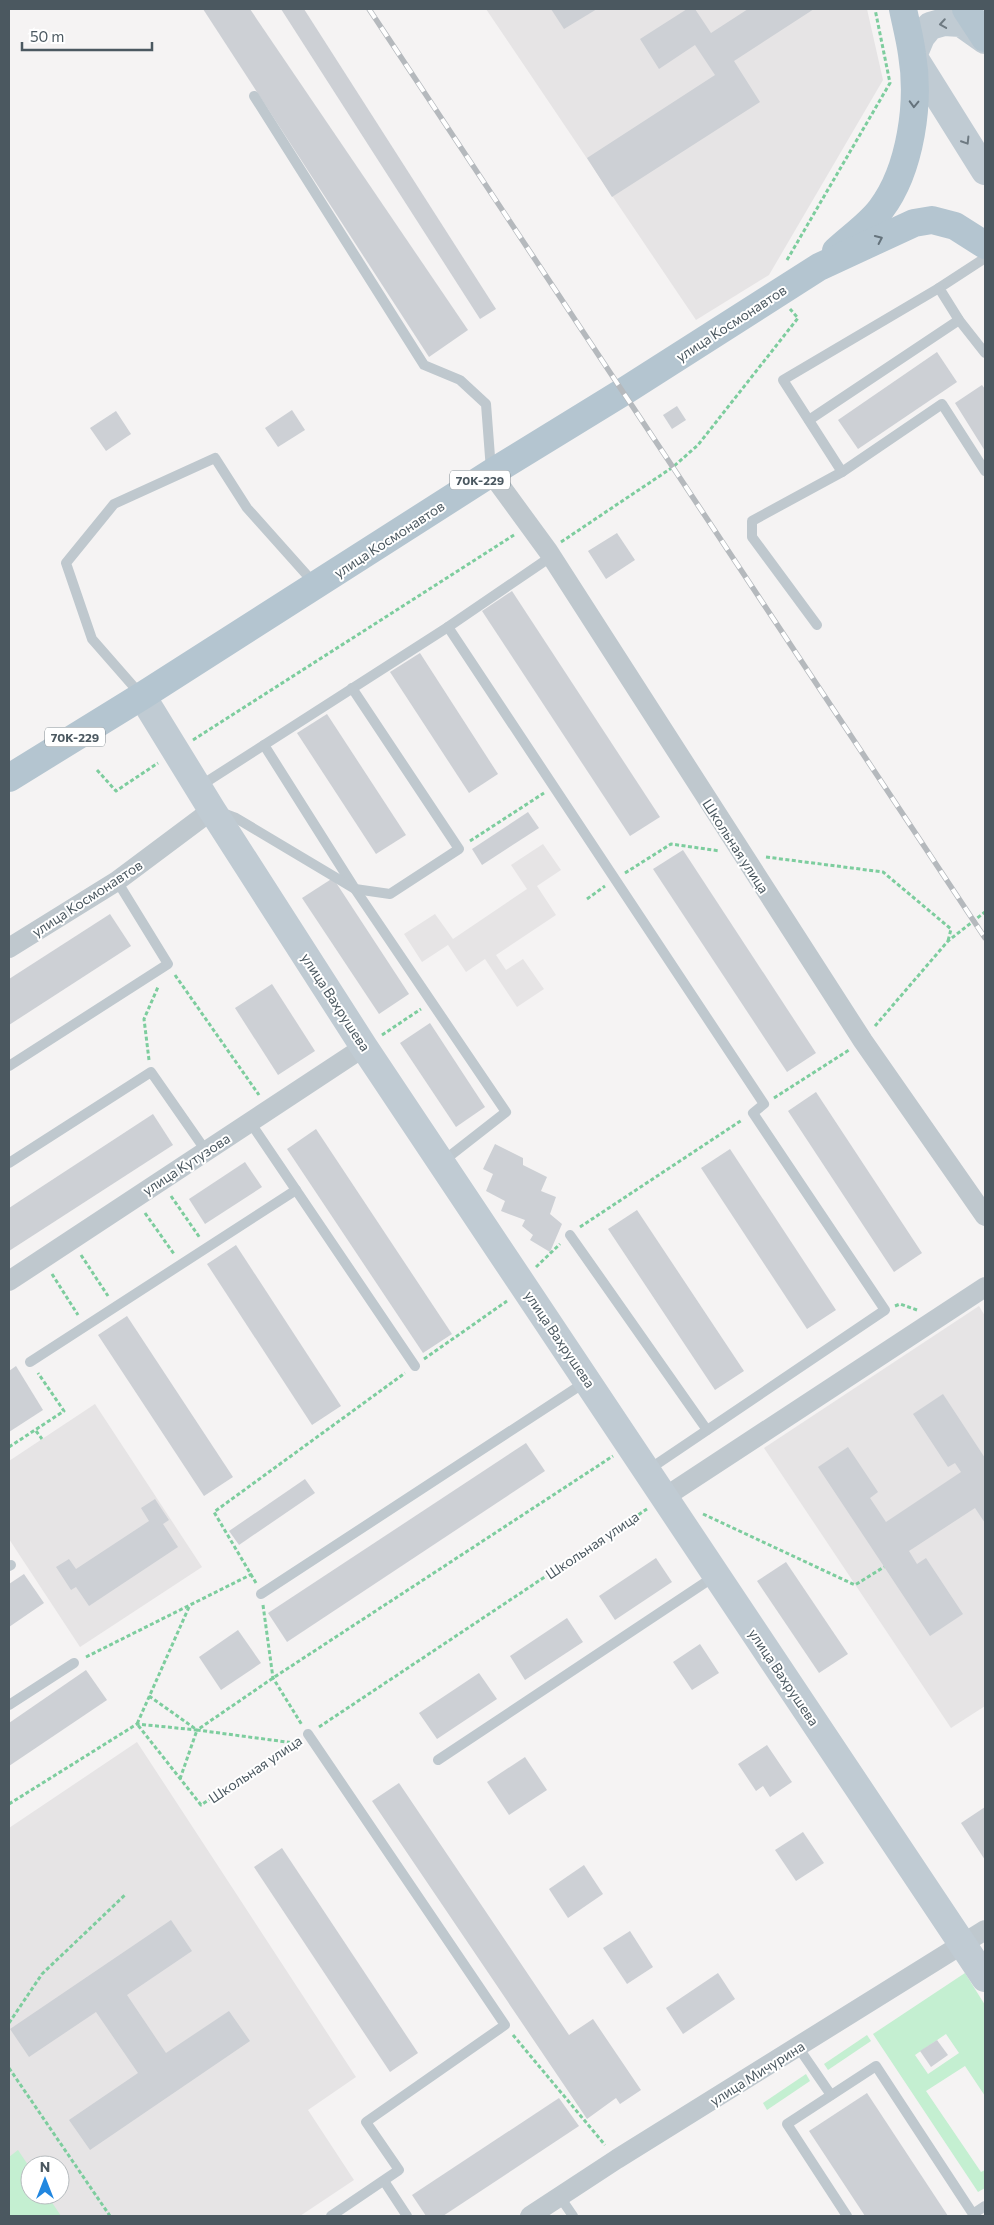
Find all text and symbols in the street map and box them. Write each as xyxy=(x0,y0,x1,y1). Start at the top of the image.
one-way arrow xyxy=(938,18,947,28)
scale bar xyxy=(22,20,152,52)
text: 50 m xyxy=(30,27,64,45)
one-way arrow xyxy=(908,101,919,109)
one-way arrow xyxy=(960,136,970,145)
one-way arrow xyxy=(874,235,883,246)
street label: улица Космонавтов xyxy=(673,281,789,365)
road number: 70К-229 xyxy=(450,470,510,490)
street label: улица Космонавтов xyxy=(331,497,447,581)
road number: 70К-229 xyxy=(45,728,105,746)
street label: Школьная улица xyxy=(699,796,773,896)
street label: улица Космонавтов xyxy=(29,856,145,940)
street label: улица Вахрушева xyxy=(298,950,374,1054)
street label: улица Кутузова xyxy=(139,1129,233,1199)
street label: улица Вахрушева xyxy=(521,1287,599,1391)
street label: Школьная улица xyxy=(542,1508,642,1582)
street label: улица Вахрушева xyxy=(745,1625,823,1729)
street label: Школьная улица xyxy=(205,1732,305,1806)
street label: улица Мичурина xyxy=(706,2037,808,2109)
north arrow xyxy=(20,2155,70,2205)
text: N xyxy=(40,2158,50,2175)

